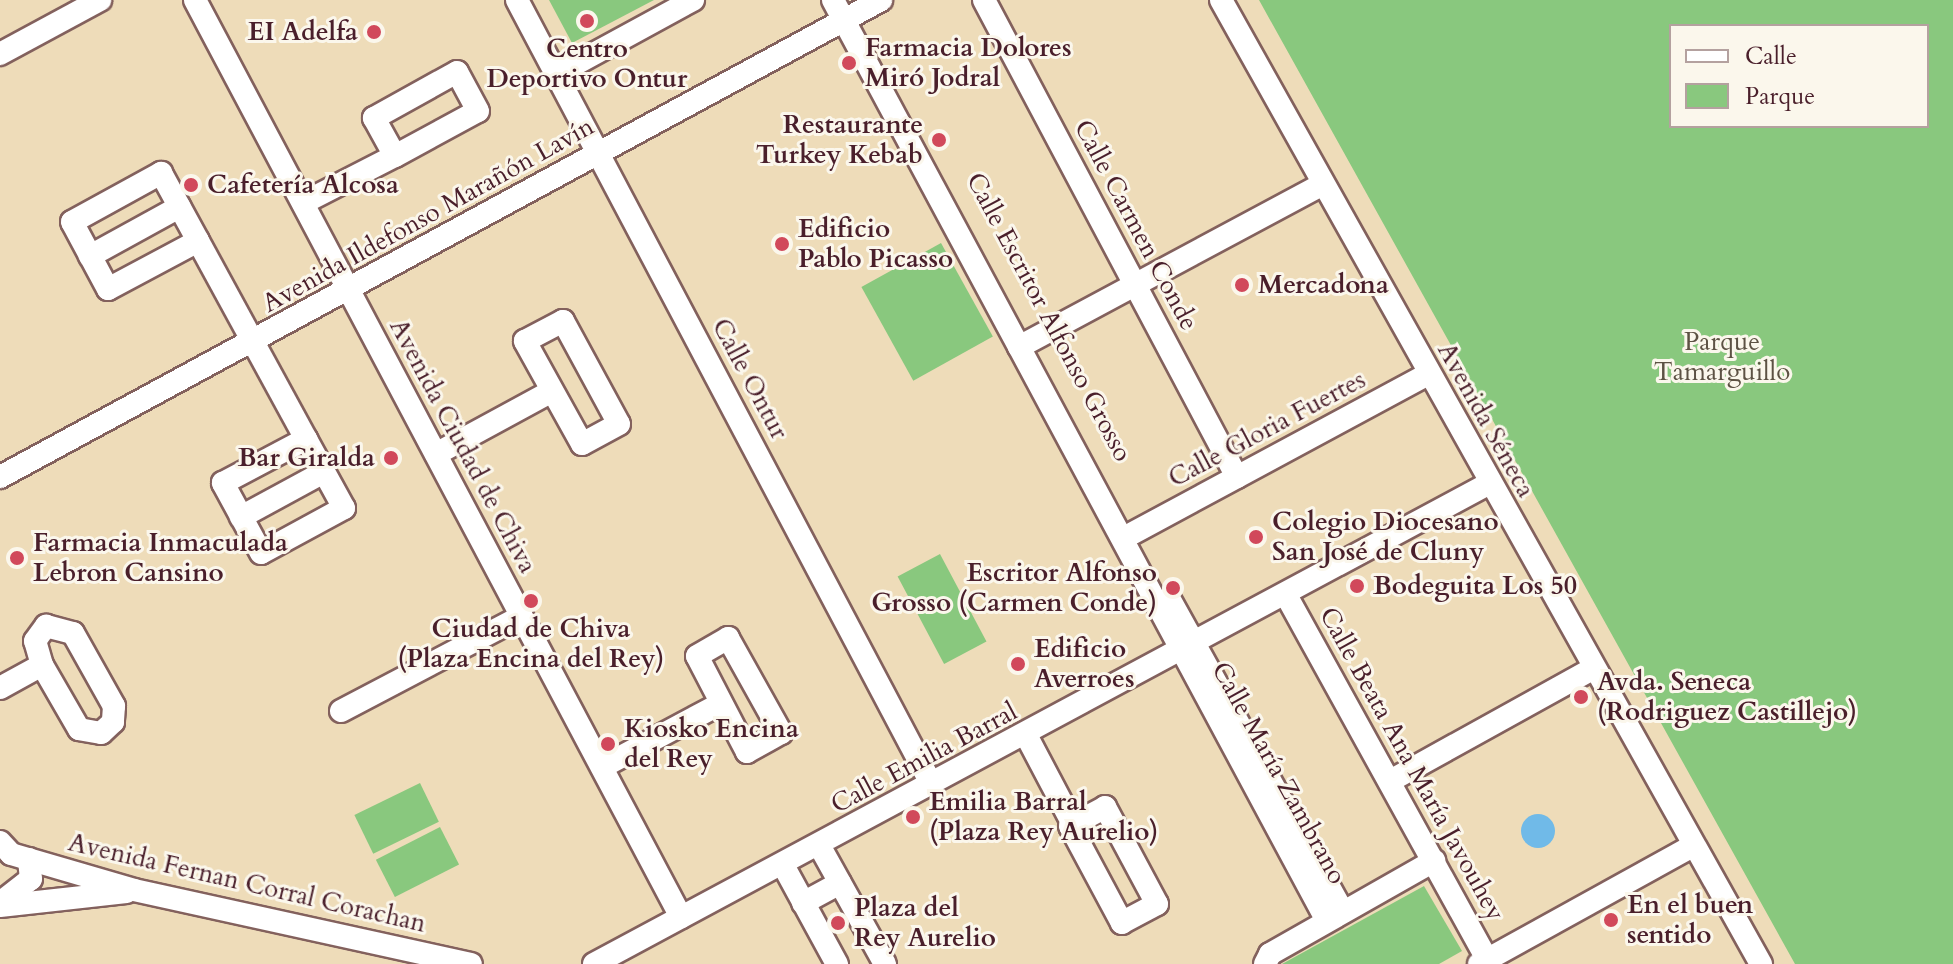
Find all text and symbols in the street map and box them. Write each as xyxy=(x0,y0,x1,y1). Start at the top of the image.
marker: Centro Deportivo Ontur xyxy=(578,12,596,30)
place label: EI Adelfa xyxy=(248,16,358,48)
marker: EI Adelfa xyxy=(365,23,383,41)
legend xyxy=(1669,24,1929,128)
place label: Farmacia Dolores Miró Jodral xyxy=(865,32,1072,94)
place label: Centro Deportivo Ontur xyxy=(487,33,687,94)
text: Calle xyxy=(1745,40,1797,73)
marker: Farmacia Dolores Miró Jodral xyxy=(840,54,858,72)
text: Parque xyxy=(1745,80,1815,113)
place label: Restaurante Turkey Kebab xyxy=(756,109,923,170)
street label: Avenida Ildefonso Marañón Lavín xyxy=(257,111,599,319)
street label: Calle Carmen Conde xyxy=(1067,115,1205,335)
marker: Restaurante Turkey Kebab xyxy=(930,131,948,149)
street label: Calle Escritor Alfonso Grosso xyxy=(960,167,1138,467)
place label: Cafetería Alcosa xyxy=(207,169,399,201)
marker: Cafetería Alcosa xyxy=(182,176,200,194)
place label: Edificio Pablo Picasso xyxy=(798,213,953,274)
marker: Edificio Pablo Picasso xyxy=(773,235,791,253)
place label: Mercadona xyxy=(1258,269,1389,301)
marker: Mercadona xyxy=(1233,276,1251,294)
street label: Calle Ontur xyxy=(705,313,795,445)
street label: Avenida Ciudad de Chiva xyxy=(383,314,543,578)
park label: Parque Tamarguillo xyxy=(1654,326,1790,388)
street label: Avenida Séneca xyxy=(1431,337,1541,503)
street label: Calle Gloria Fuertes xyxy=(1163,364,1371,494)
place label: Bar Giralda xyxy=(238,442,375,474)
marker: Bar Giralda xyxy=(382,449,400,467)
place label: Colegio Diocesano San José de Cluny xyxy=(1272,506,1499,568)
place label: Farmacia Inmaculada Lebron Cansino xyxy=(33,527,288,588)
marker: Colegio Diocesano San José de Cluny xyxy=(1247,528,1265,546)
marker: Farmacia Inmaculada Lebron Cansino xyxy=(8,549,26,567)
place label: Escritor Alfonso Grosso (Carmen Conde) xyxy=(871,557,1157,618)
place label: Bodeguita Los 50 xyxy=(1373,570,1577,602)
marker: Bodeguita Los 50 xyxy=(1348,577,1366,595)
marker: Escritor Alfonso Grosso (Carmen Conde) xyxy=(1164,579,1182,597)
marker: Ciudad de Chiva (Plaza Encina del Rey) xyxy=(522,592,540,610)
street label: Calle Beata Ana María Javouhey xyxy=(1313,602,1511,926)
place label: Ciudad de Chiva (Plaza Encina del Rey) xyxy=(398,613,664,674)
place label: Edificio Averroes xyxy=(1034,633,1135,694)
marker: Edificio Averroes xyxy=(1009,655,1027,673)
street label: Calle María Zambrano xyxy=(1205,656,1353,890)
place label: Avda. Seneca (Rodriguez Castillejo) xyxy=(1597,666,1857,728)
marker: Avda. Seneca (Rodriguez Castillejo) xyxy=(1572,688,1590,706)
street label: Calle Emilia Barral xyxy=(826,696,1022,820)
place label: Kiosko Encina del Rey xyxy=(624,713,799,774)
marker: Kiosko Encina del Rey xyxy=(599,735,617,753)
place label: Emilia Barral (Plaza Rey Aurelio) xyxy=(929,786,1158,848)
marker: Emilia Barral (Plaza Rey Aurelio) xyxy=(904,808,922,826)
street label: Avenida Fernan Corral Corachan xyxy=(65,827,429,939)
place label: En el buen sentido xyxy=(1627,889,1753,950)
place label: Plaza del Rey Aurelio xyxy=(854,892,996,954)
marker: En el buen sentido xyxy=(1602,911,1620,929)
marker: Plaza del Rey Aurelio xyxy=(829,914,847,932)

